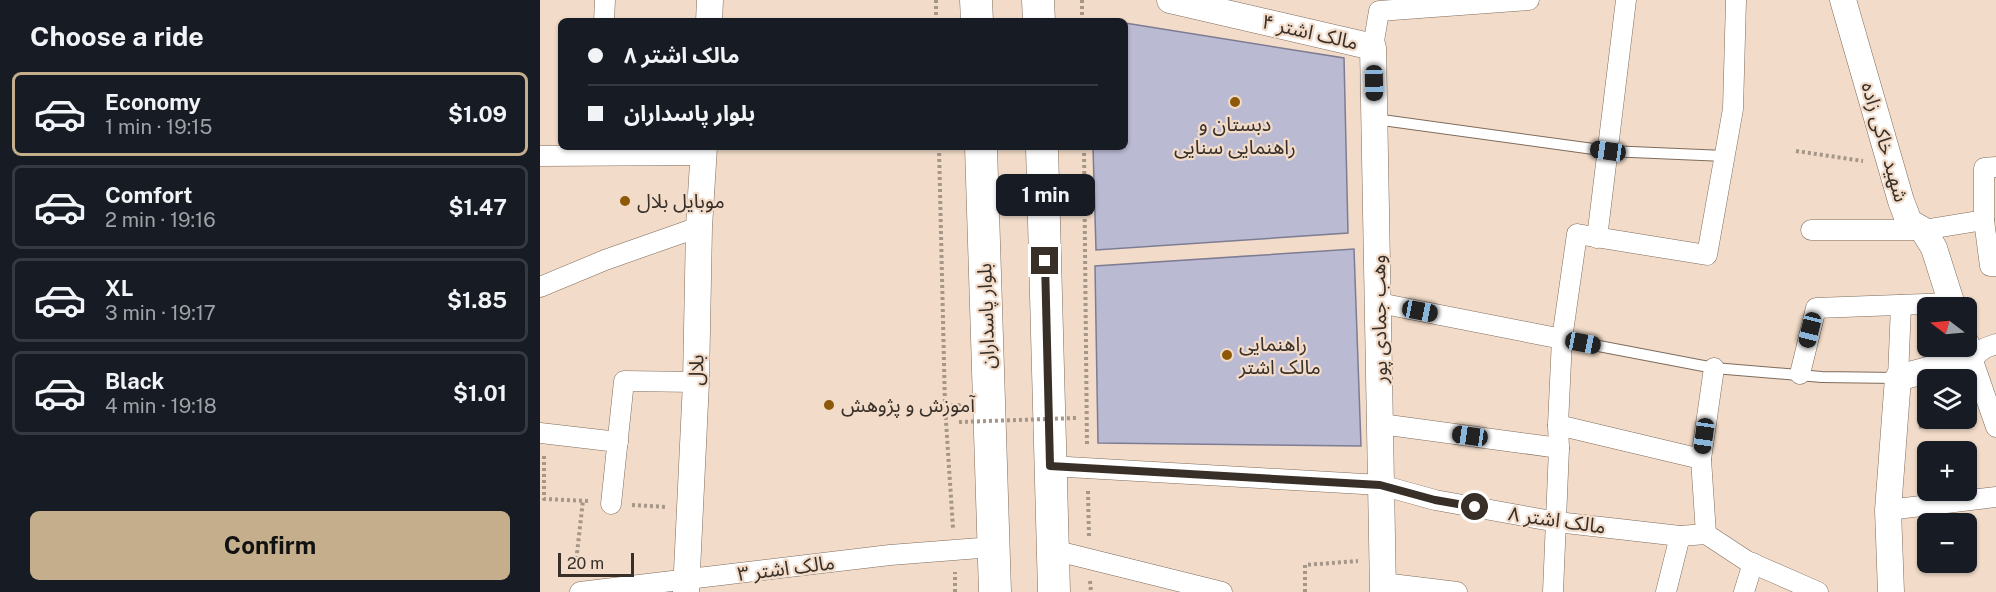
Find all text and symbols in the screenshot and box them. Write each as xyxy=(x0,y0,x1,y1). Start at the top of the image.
street label: مالک اشتر ۴ xyxy=(1260,9,1360,55)
text: Choose a ride xyxy=(30,20,204,52)
text: مالک اشتر ۸ xyxy=(624,42,740,68)
car xyxy=(1365,65,1383,101)
street label: شهید خاکی زاده xyxy=(1856,79,1914,205)
icon: car xyxy=(33,87,87,141)
text: Economy xyxy=(105,89,201,115)
marker: دبستان و راهنمایی سنایی xyxy=(1228,95,1242,109)
text: بلوار پاسداران xyxy=(624,100,755,126)
text: $1.09 xyxy=(448,101,507,127)
place label: دبستان و راهنمایی سنایی xyxy=(1174,112,1296,159)
text: 1 min · 19:15 xyxy=(105,115,212,139)
car xyxy=(1589,140,1627,162)
callout: 1 min xyxy=(996,174,1094,216)
icon: car xyxy=(33,180,87,234)
text: Comfort xyxy=(105,182,192,208)
text: 1 min xyxy=(1021,183,1070,207)
place label: موبایل بلال xyxy=(637,189,725,213)
text: $1.47 xyxy=(449,194,507,220)
marker: موبایل بلال xyxy=(618,194,632,208)
text: 2 min · 19:16 xyxy=(105,208,216,232)
route end xyxy=(1031,247,1058,274)
street label: وهب جمادی پور xyxy=(1366,254,1393,385)
street label: بلوار پاسداران xyxy=(972,263,1001,369)
icon: car xyxy=(33,273,87,327)
text: XL xyxy=(105,275,133,301)
text: $1.85 xyxy=(447,287,507,313)
north arrow xyxy=(1917,297,1977,357)
map controls xyxy=(1917,297,1977,573)
car xyxy=(1401,299,1439,323)
text: 3 min · 19:17 xyxy=(105,301,216,325)
car xyxy=(1797,310,1823,350)
car xyxy=(1564,331,1602,355)
place label: راهنمایی مالک اشتر xyxy=(1238,332,1321,379)
marker: راهنمایی مالک اشتر xyxy=(1220,348,1234,362)
street label: بلال xyxy=(683,354,709,386)
icon: car xyxy=(33,366,87,420)
text: Black xyxy=(105,368,164,394)
button: layers xyxy=(1917,369,1977,429)
text: $1.01 xyxy=(453,380,507,406)
place label: آموزش و پژوهش xyxy=(841,393,976,418)
text: 4 min · 19:18 xyxy=(105,394,217,418)
marker: آموزش و پژوهش xyxy=(822,398,836,412)
car xyxy=(1693,417,1715,455)
car xyxy=(1451,425,1489,447)
button: + xyxy=(1917,441,1977,501)
route start xyxy=(1461,493,1488,520)
street label: مالک اشتر ۸ xyxy=(1507,501,1607,539)
button: Confirm xyxy=(30,511,510,580)
button: − xyxy=(1917,513,1977,573)
scale bar xyxy=(558,550,634,578)
street label: مالک اشتر ۳ xyxy=(736,550,836,586)
text: 20 m xyxy=(567,554,604,573)

